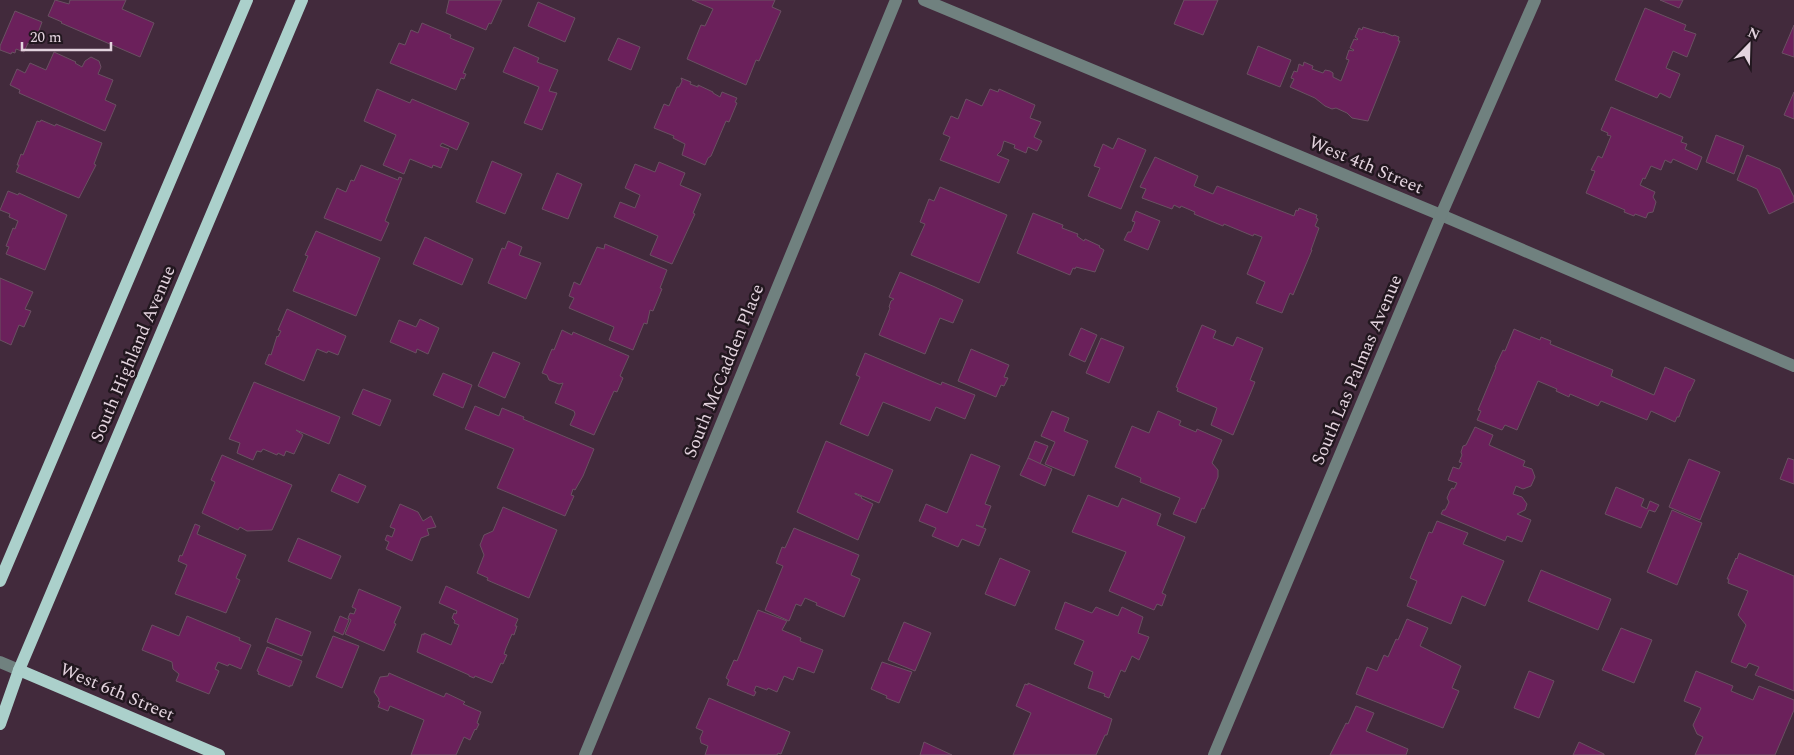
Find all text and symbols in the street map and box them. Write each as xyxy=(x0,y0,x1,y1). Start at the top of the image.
scale bar xyxy=(22,20,111,52)
north arrow xyxy=(1724,20,1774,70)
text: N xyxy=(1745,22,1763,45)
text: 20 m xyxy=(30,26,62,49)
street label: West 4th Street xyxy=(1305,129,1427,201)
street label: South Highland Avenue xyxy=(83,261,183,447)
street label: South Las Palmas Avenue xyxy=(1305,271,1409,469)
street label: South McCadden Place xyxy=(677,280,771,462)
street label: West 6th Street xyxy=(56,656,178,728)

